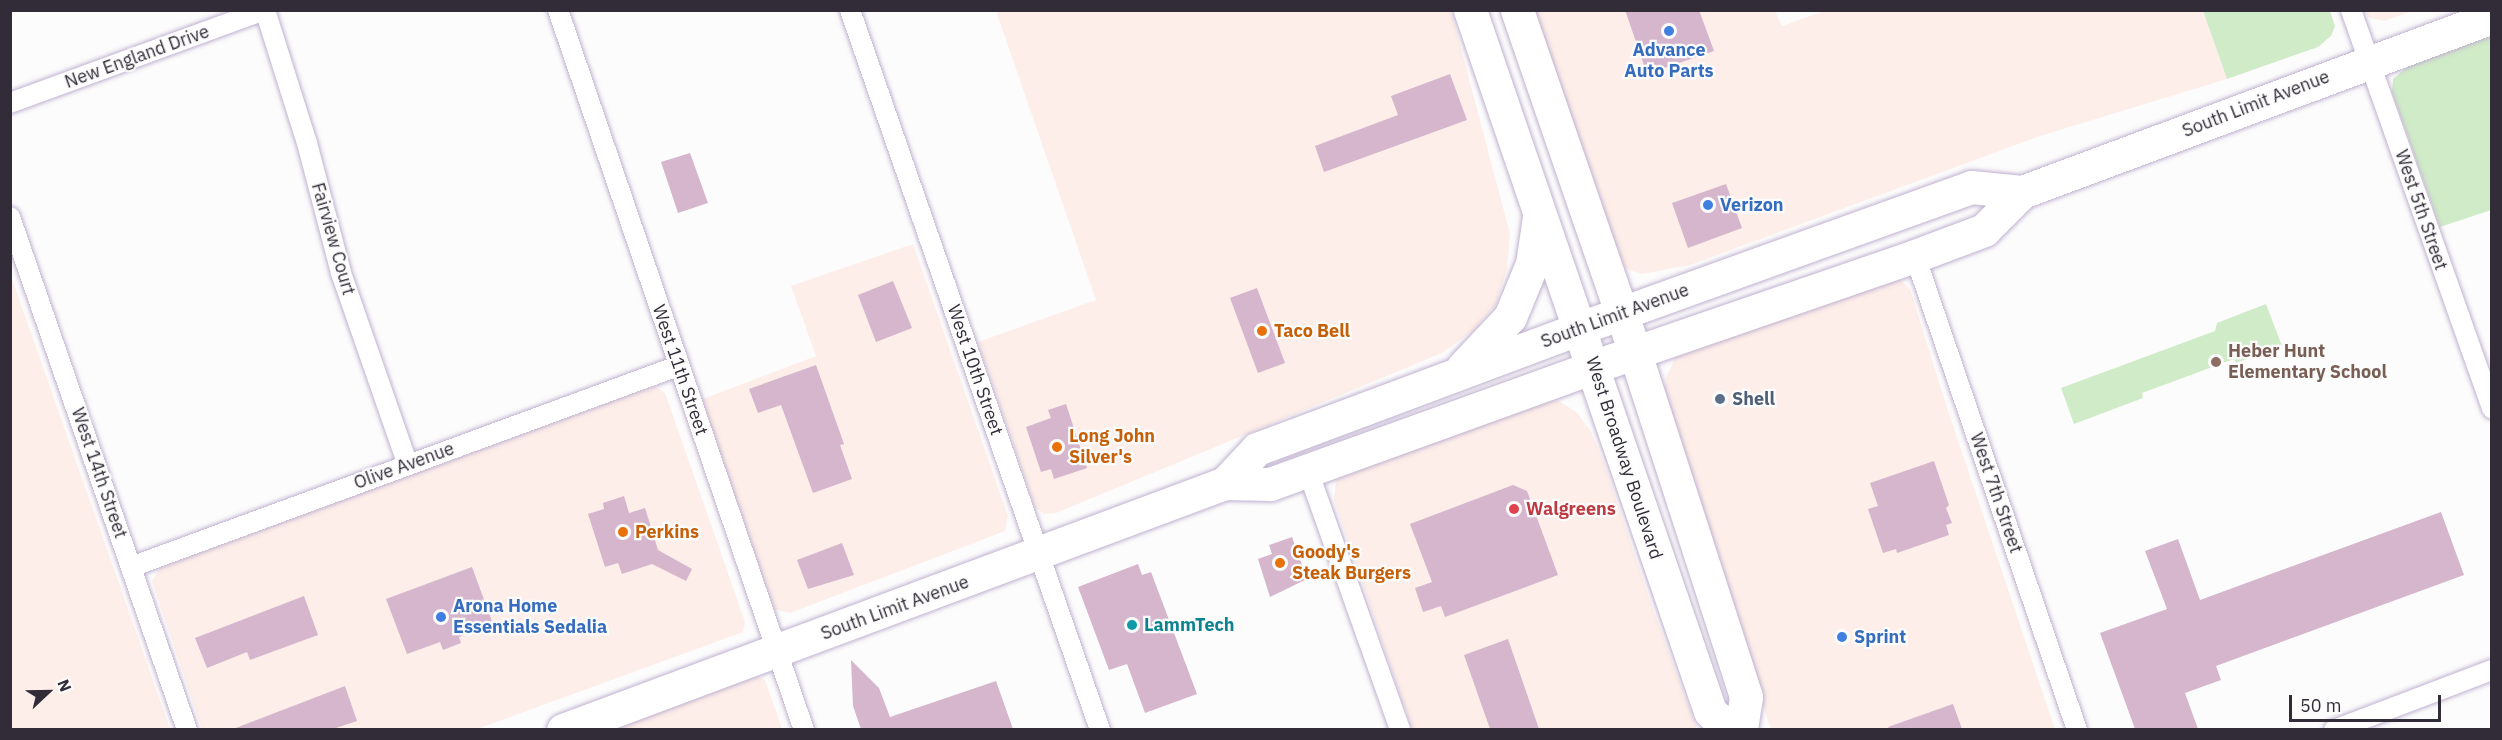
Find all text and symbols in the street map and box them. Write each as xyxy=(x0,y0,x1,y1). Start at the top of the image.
street label: New England Drive xyxy=(62,21,212,93)
marker: Advance Auto Parts xyxy=(1662,24,1676,38)
place label: Advance Auto Parts xyxy=(1624,40,1714,82)
street label: South Limit Avenue xyxy=(2179,66,2333,142)
street label: West 5th Street xyxy=(2390,147,2452,273)
street label: Fairview Court xyxy=(307,180,359,298)
place label: Verizon xyxy=(1720,194,1784,216)
marker: Verizon xyxy=(1701,198,1715,212)
street label: South Limit Avenue xyxy=(1538,279,1692,353)
street label: West 11th Street xyxy=(648,302,712,438)
street label: West 10th Street xyxy=(943,302,1007,438)
place label: Taco Bell xyxy=(1274,320,1350,342)
marker: Taco Bell xyxy=(1255,324,1269,338)
place label: Heber Hunt Elementary School xyxy=(2228,341,2387,384)
street label: West Broadway Boulevard xyxy=(1581,354,1667,562)
marker: Heber Hunt Elementary School xyxy=(2209,355,2223,369)
place label: Shell xyxy=(1732,388,1775,410)
marker: Shell xyxy=(1713,392,1727,406)
street label: West 14th Street xyxy=(67,405,131,541)
place label: Long John Silver's xyxy=(1069,426,1155,468)
street label: West 7th Street xyxy=(1965,430,2027,556)
street label: Olive Avenue xyxy=(351,438,457,494)
marker: Long John Silver's xyxy=(1050,440,1064,454)
place label: Walgreens xyxy=(1526,498,1616,520)
marker: Walgreens xyxy=(1507,502,1521,516)
place label: Perkins xyxy=(635,521,699,543)
marker: Perkins xyxy=(616,525,630,539)
place label: Goody's Steak Burgers xyxy=(1292,542,1411,584)
marker: Goody's Steak Burgers xyxy=(1273,556,1287,570)
street label: South Limit Avenue xyxy=(818,571,972,645)
place label: Arona Home Essentials Sedalia xyxy=(453,596,607,638)
marker: Arona Home Essentials Sedalia xyxy=(434,610,448,624)
place label: LammTech xyxy=(1144,614,1235,636)
marker: LammTech xyxy=(1125,618,1139,632)
place label: Sprint xyxy=(1854,626,1906,648)
marker: Sprint xyxy=(1835,630,1849,644)
north arrow xyxy=(18,662,78,722)
text: N xyxy=(53,676,76,694)
scale bar xyxy=(2292,683,2444,721)
text: 50 m xyxy=(2300,694,2342,717)

